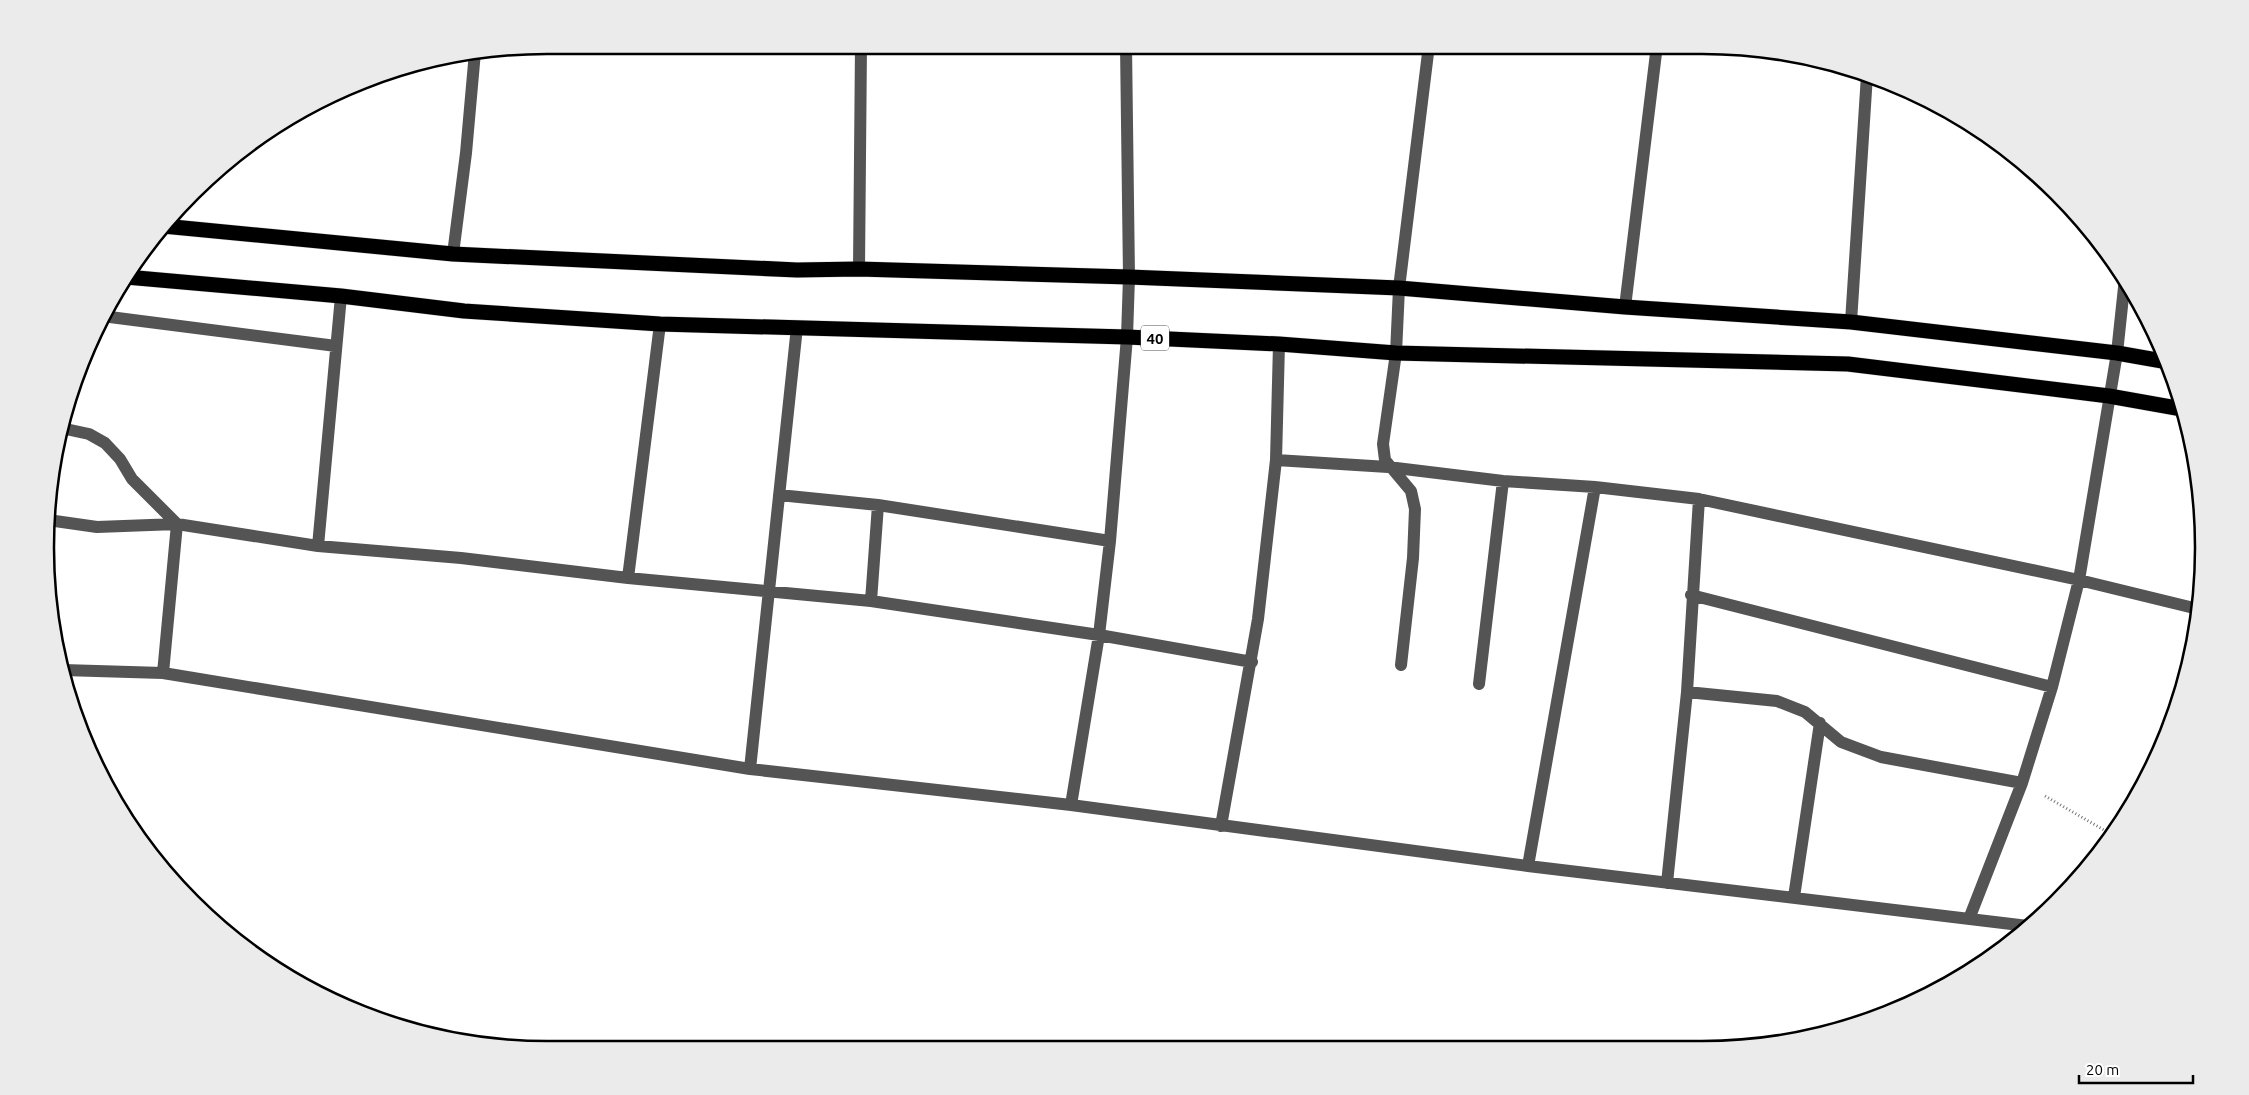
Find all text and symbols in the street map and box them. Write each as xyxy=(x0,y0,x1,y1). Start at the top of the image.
road number: 40 xyxy=(1141,326,1169,350)
scale bar xyxy=(2079,1052,2193,1084)
text: 20 m xyxy=(2086,1061,2119,1078)

